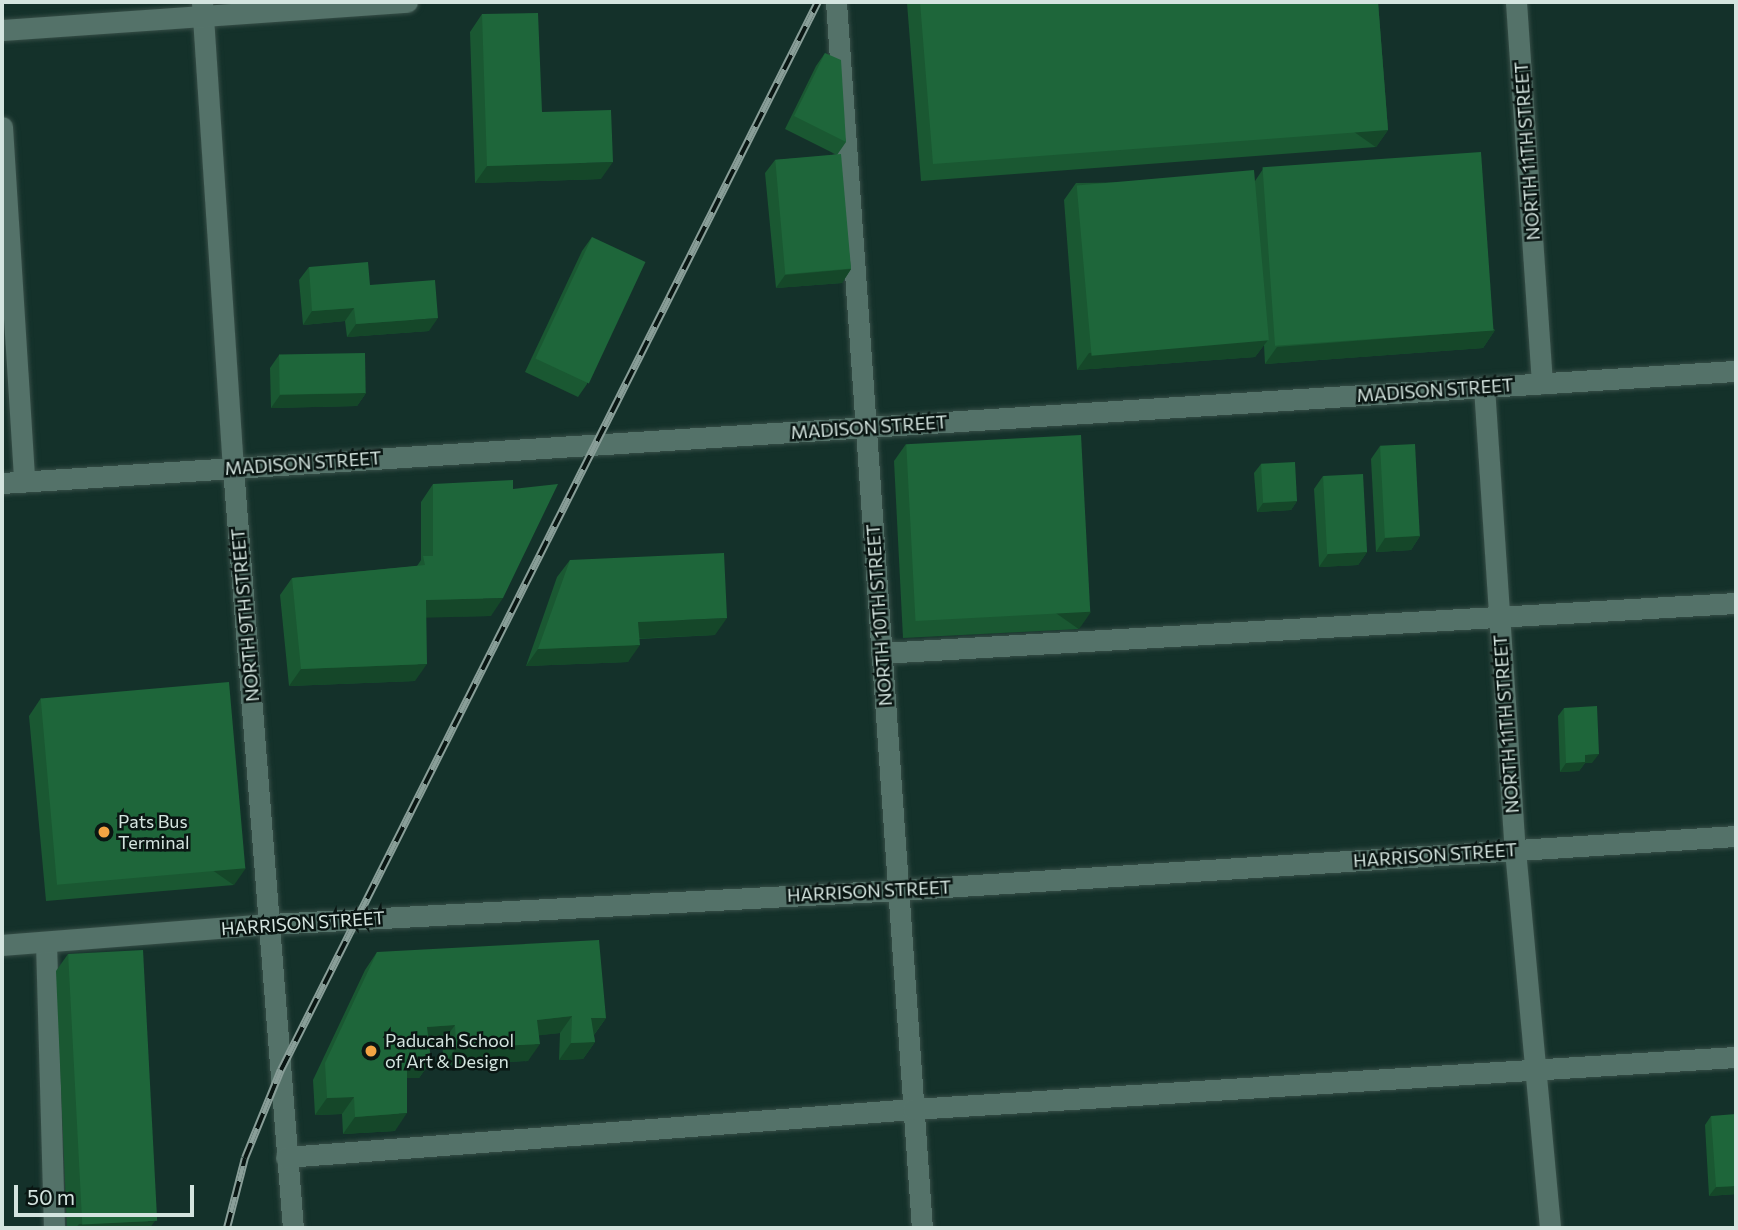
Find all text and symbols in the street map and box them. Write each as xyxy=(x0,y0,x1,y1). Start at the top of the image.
street label: NORTH 11TH STREET xyxy=(1510,61,1544,241)
street label: MADISON STREET xyxy=(1356,374,1514,406)
street label: MADISON STREET xyxy=(790,411,948,443)
street label: MADISON STREET xyxy=(224,447,382,479)
street label: NORTH 10TH STREET xyxy=(862,523,896,707)
street label: NORTH 9TH STREET xyxy=(227,527,263,703)
street label: NORTH 11TH STREET xyxy=(1489,634,1523,814)
place label: Pats Bus Terminal xyxy=(118,811,189,854)
marker: Pats Bus Terminal xyxy=(96,824,112,840)
street label: HARRISON STREET xyxy=(1352,839,1518,871)
street label: HARRISON STREET xyxy=(786,876,952,906)
street label: HARRISON STREET xyxy=(220,907,386,939)
place label: Paducah School of Art & Design xyxy=(385,1030,514,1072)
marker: Paducah School of Art & Design xyxy=(363,1043,379,1059)
scale bar xyxy=(18,1170,198,1214)
text: 50 m xyxy=(27,1184,75,1209)

